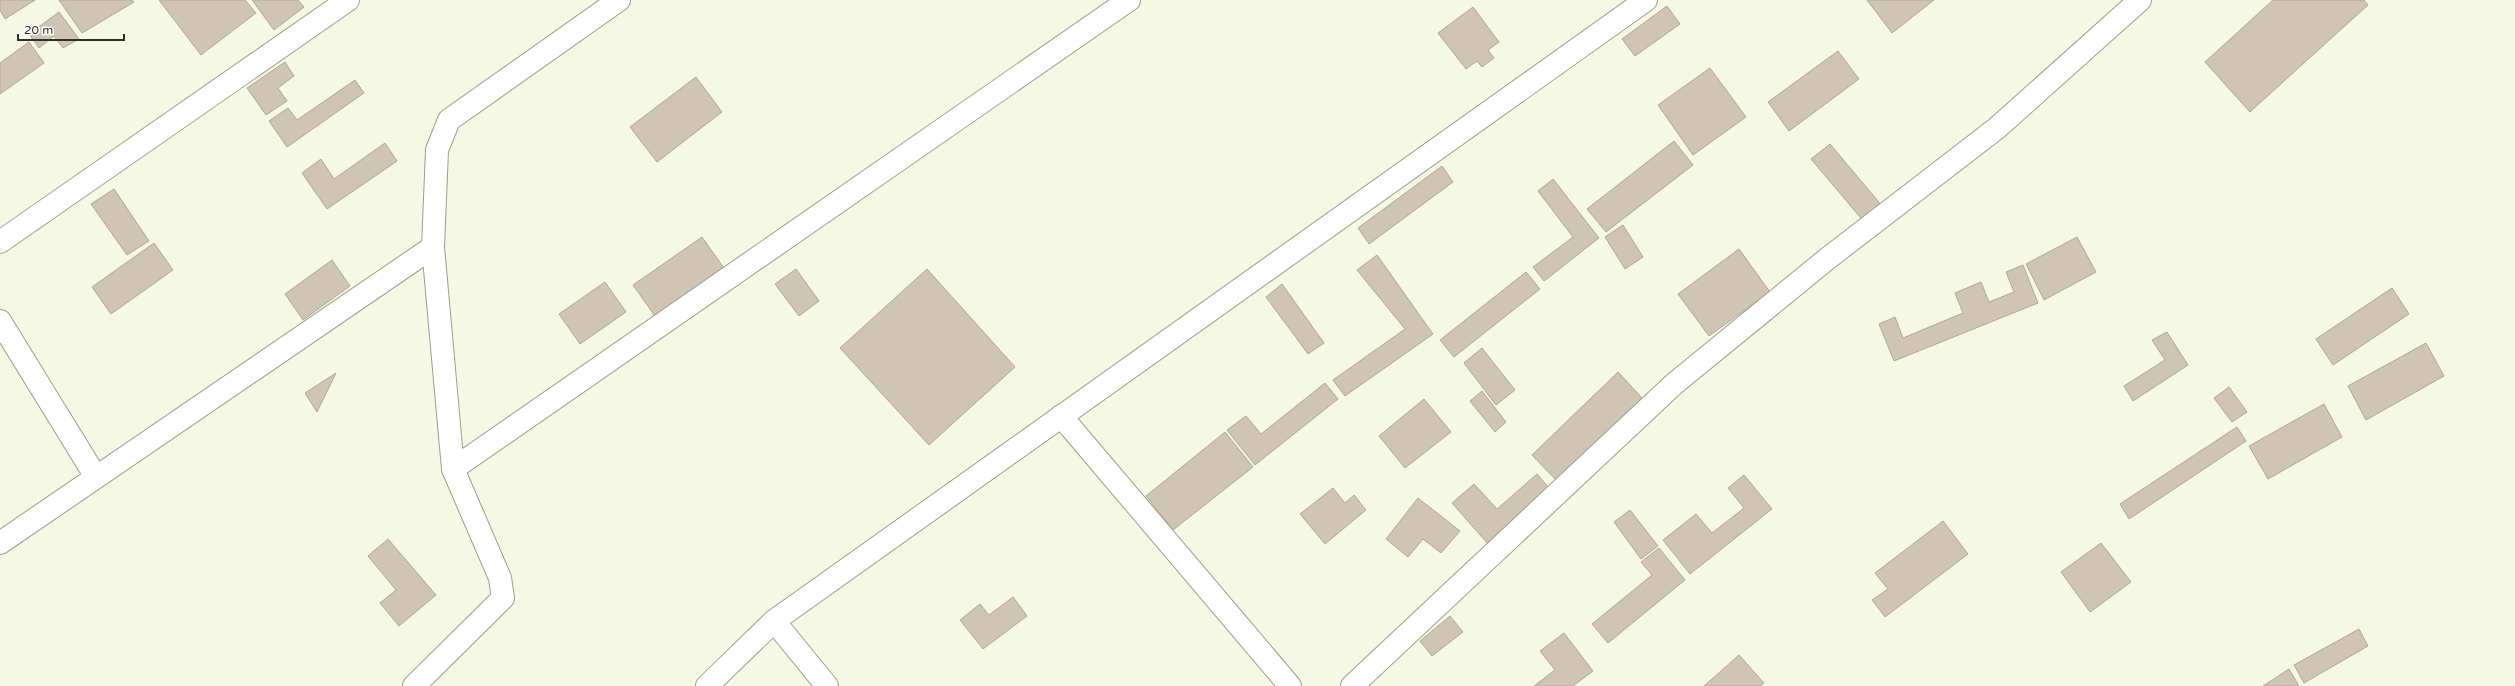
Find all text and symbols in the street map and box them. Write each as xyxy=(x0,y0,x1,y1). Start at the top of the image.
scale bar xyxy=(18,16,124,42)
text: 20 m xyxy=(24,23,53,37)

